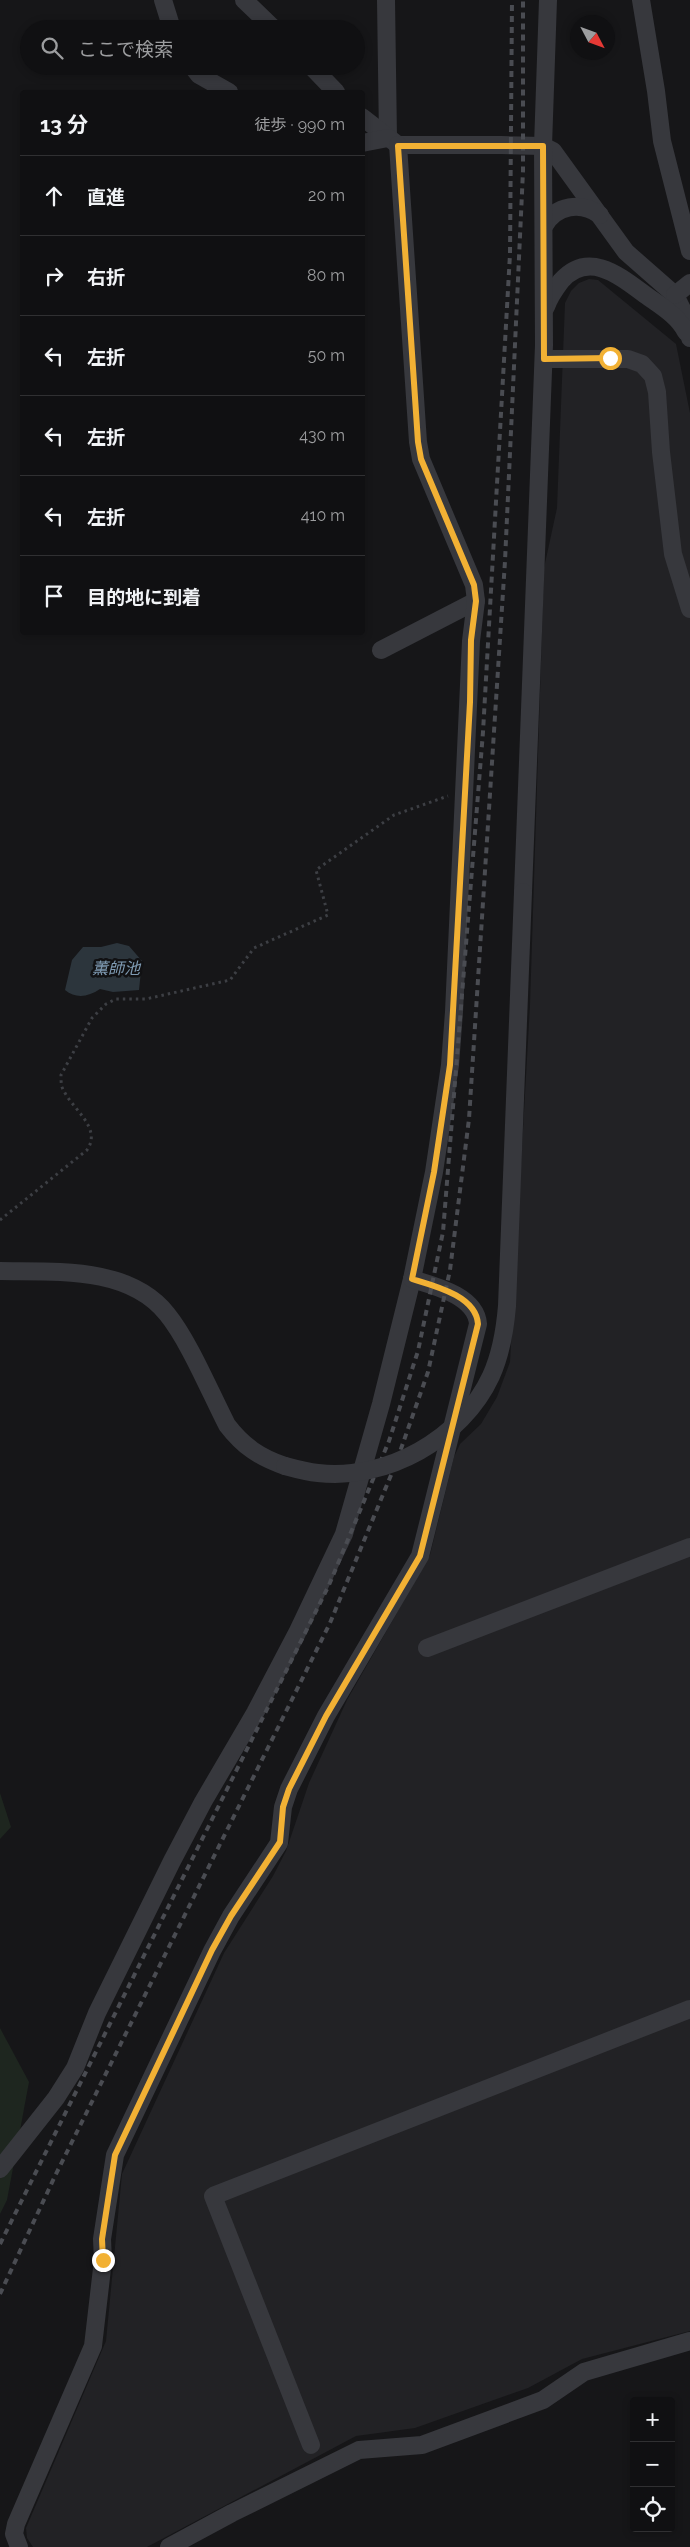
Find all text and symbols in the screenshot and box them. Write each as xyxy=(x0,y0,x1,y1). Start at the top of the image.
north arrow xyxy=(570,15,615,60)
search box xyxy=(20,20,365,75)
icon: search xyxy=(38,34,66,62)
text: ここで検索 xyxy=(78,38,173,60)
text: 13 分 xyxy=(40,112,88,137)
text: 徒歩 · 990 m xyxy=(254,115,345,134)
icon: ahead xyxy=(40,182,68,210)
text: 直進 xyxy=(87,186,125,208)
text: 20 m xyxy=(308,186,345,205)
icon: right xyxy=(40,262,68,290)
text: 右折 xyxy=(87,266,125,288)
text: 80 m xyxy=(307,266,345,285)
icon: left xyxy=(40,342,68,370)
text: 左折 xyxy=(87,346,125,368)
text: 50 m xyxy=(308,346,345,365)
route start xyxy=(599,347,622,370)
icon: left xyxy=(40,422,68,450)
text: 左折 xyxy=(87,426,125,448)
text: 430 m xyxy=(299,426,345,445)
icon: left xyxy=(40,502,68,530)
text: 左折 xyxy=(87,506,125,528)
text: 410 m xyxy=(301,506,345,525)
icon: arrive xyxy=(40,582,68,610)
text: 目的地に到着 xyxy=(87,586,201,608)
water label: 薫師池 xyxy=(92,959,142,978)
route end xyxy=(92,2249,115,2272)
map controls xyxy=(630,2397,675,2532)
button: + xyxy=(630,2397,675,2442)
button: − xyxy=(630,2442,675,2487)
button: locate xyxy=(630,2487,675,2532)

